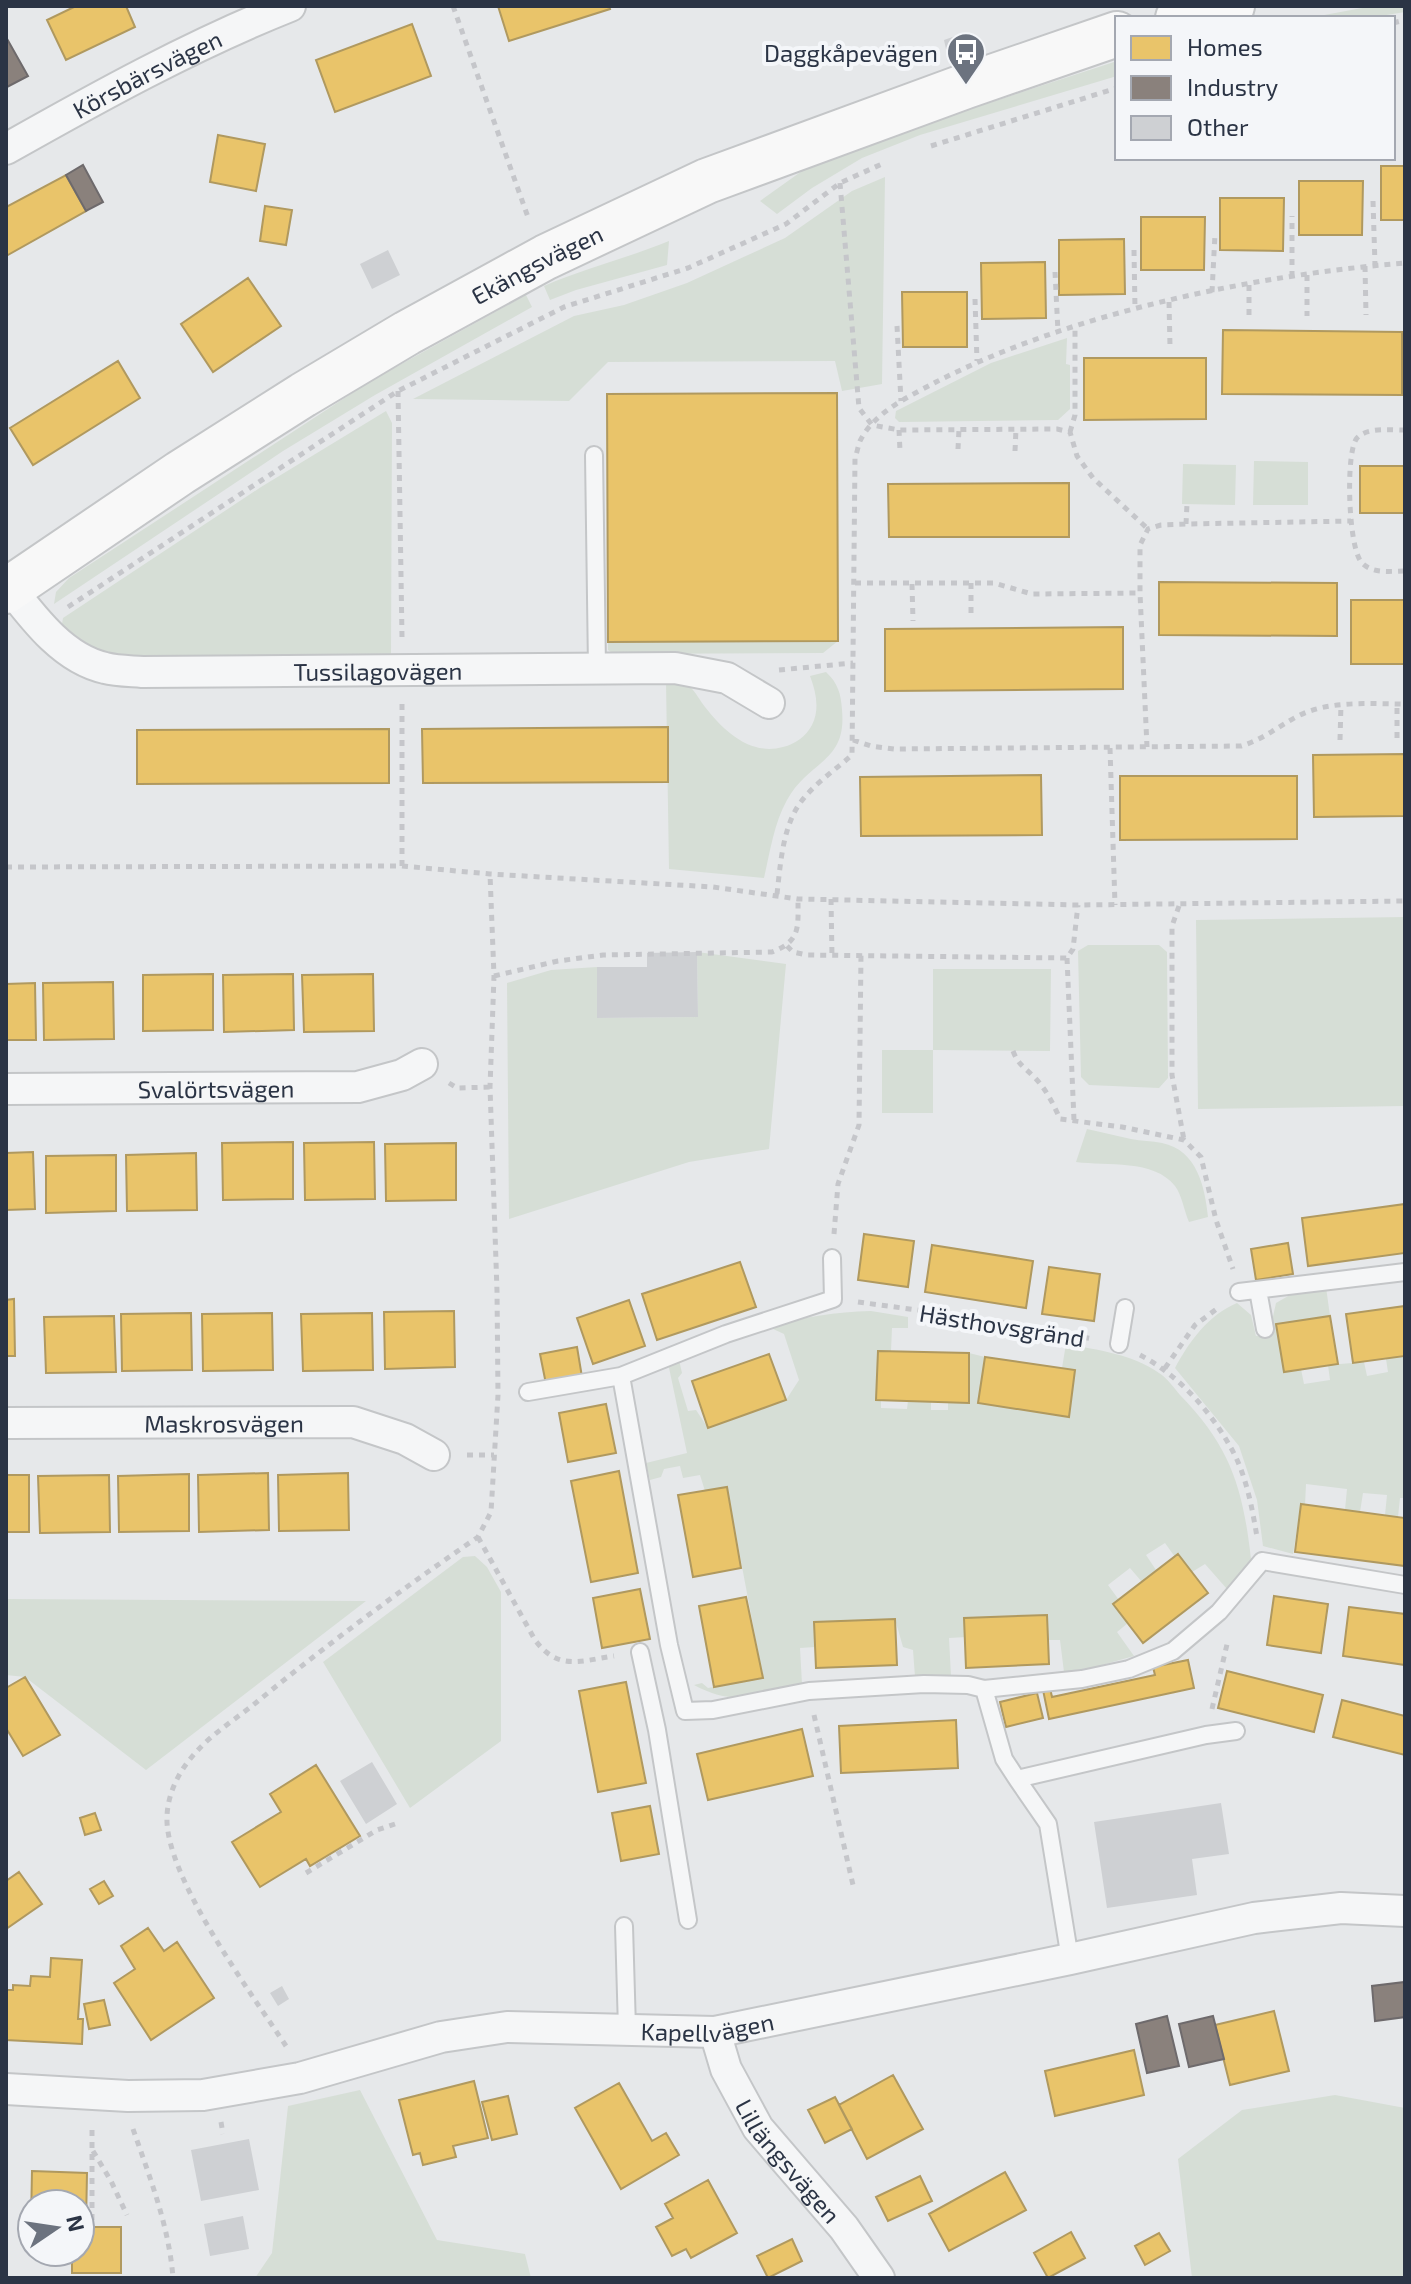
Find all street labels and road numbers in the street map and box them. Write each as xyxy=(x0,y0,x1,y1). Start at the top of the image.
street label: Körsbärsvägen xyxy=(67,23,226,124)
street label: Ekängsvägen xyxy=(466,218,607,310)
street label: Tussilagovägen xyxy=(293,655,463,685)
street label: Svalörtsvägen xyxy=(138,1073,294,1103)
street label: Hästhovsgränd xyxy=(917,1298,1087,1352)
street label: Maskrosvägen xyxy=(144,1408,304,1437)
street label: Kapellvägen xyxy=(640,2006,776,2047)
street label: Lillängsvägen xyxy=(730,2094,847,2228)

